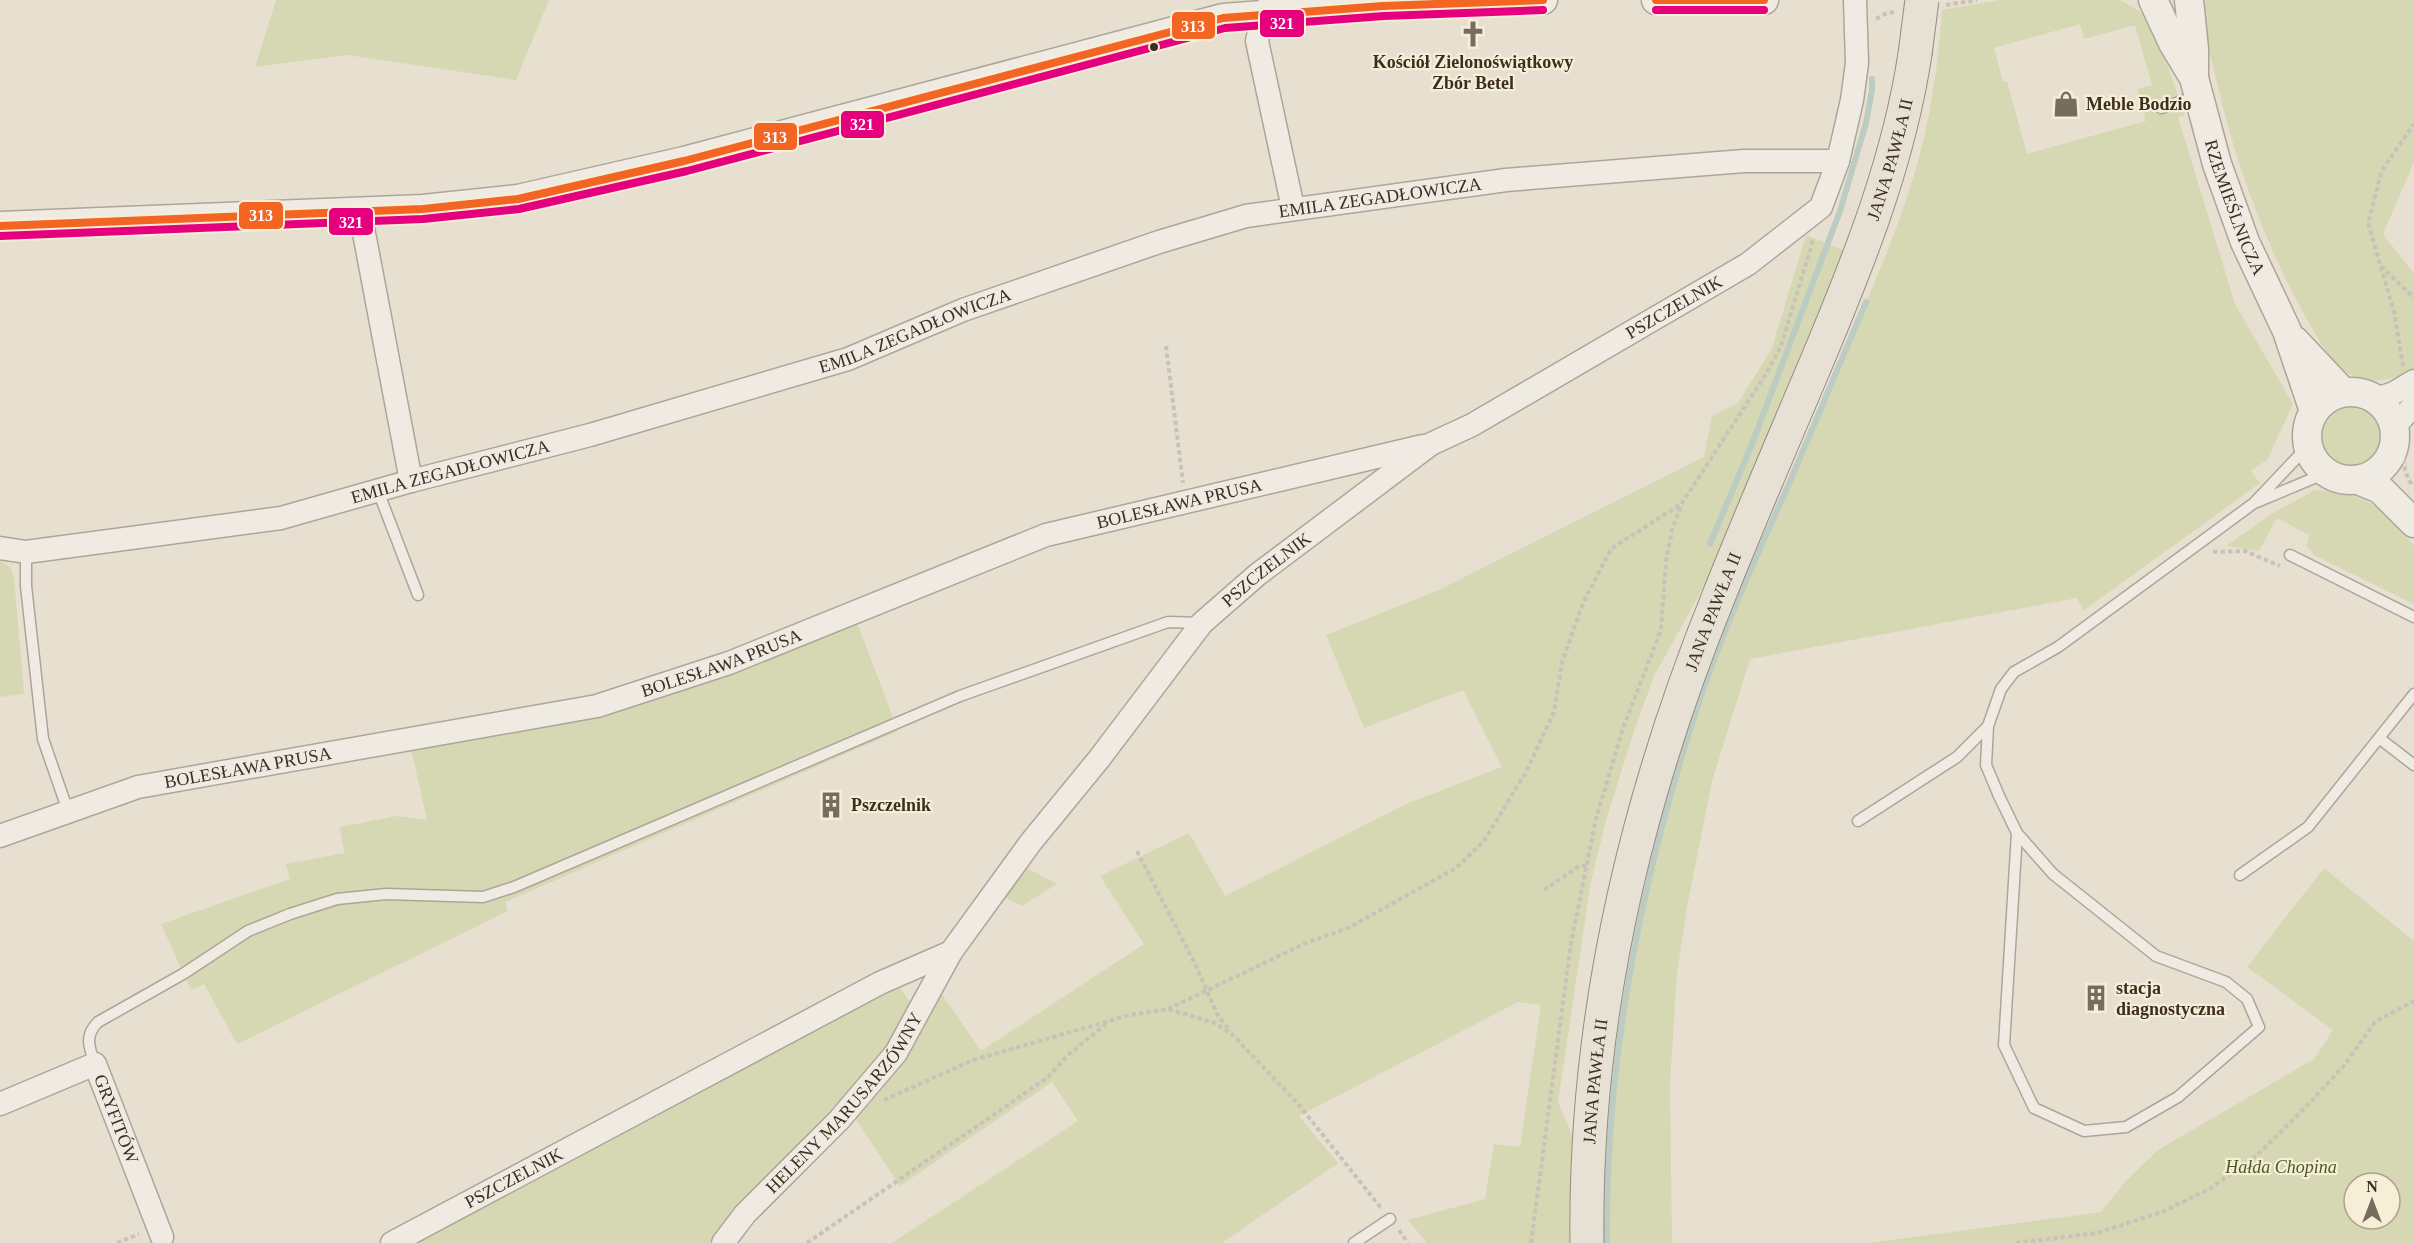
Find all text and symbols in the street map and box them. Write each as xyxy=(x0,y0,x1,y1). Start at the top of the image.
line badge: 321 xyxy=(1259,9,1305,38)
line badge: 313 xyxy=(1171,11,1216,40)
text: 321 xyxy=(1270,15,1294,32)
text: 313 xyxy=(1181,18,1205,35)
church icon: Kościół Zielonoświątkowy Zbór Betel xyxy=(1458,19,1488,49)
unlabelled marker xyxy=(1148,41,1160,53)
place label: Kościół Zielonoświątkowy Zbór Betel xyxy=(1373,52,1573,93)
shop icon: Meble Bodzio xyxy=(2051,89,2081,119)
place label: Meble Bodzio xyxy=(2086,94,2192,114)
street label: JANA PAWŁA II xyxy=(1863,97,1917,223)
line badge: 321 xyxy=(840,110,885,139)
text: 321 xyxy=(850,116,874,133)
line badge: 313 xyxy=(753,122,798,151)
text: 313 xyxy=(763,129,787,146)
street label: RZEMIEŚLNICZA xyxy=(2201,137,2269,278)
street label: EMILA ZEGADŁOWICZA xyxy=(1277,174,1483,221)
line badge: 313 xyxy=(238,201,284,230)
text: 313 xyxy=(249,207,273,224)
line badge: 321 xyxy=(328,207,374,236)
text: 321 xyxy=(339,214,363,231)
street label: PSZCZELNIK xyxy=(1622,271,1726,343)
street label: EMILA ZEGADŁOWICZA xyxy=(817,284,1013,377)
street label: EMILA ZEGADŁOWICZA xyxy=(349,436,552,508)
street label: BOLESŁAWA PRUSA xyxy=(1095,474,1264,533)
street label: PSZCZELNIK xyxy=(1218,528,1315,611)
street label: JANA PAWŁA II xyxy=(1681,549,1745,674)
street label: BOLESŁAWA PRUSA xyxy=(638,625,804,701)
street label: BOLESŁAWA PRUSA xyxy=(163,743,333,792)
building icon: Pszczelnik xyxy=(816,790,846,820)
place label: Pszczelnik xyxy=(851,795,931,815)
place label: stacja diagnostyczna xyxy=(2116,978,2225,1019)
building icon: stacja diagnostyczna xyxy=(2081,983,2111,1013)
street label: HELENY MARUSARZÓWNY xyxy=(762,1009,926,1197)
street label: JANA PAWŁA II xyxy=(1579,1017,1612,1145)
street label: GRYFITÓW xyxy=(90,1071,143,1166)
street label: PSZCZELNIK xyxy=(461,1144,566,1212)
park label: Hałda Chopina xyxy=(2224,1157,2337,1177)
north arrow xyxy=(2342,1171,2402,1231)
text: N xyxy=(2366,1178,2378,1195)

